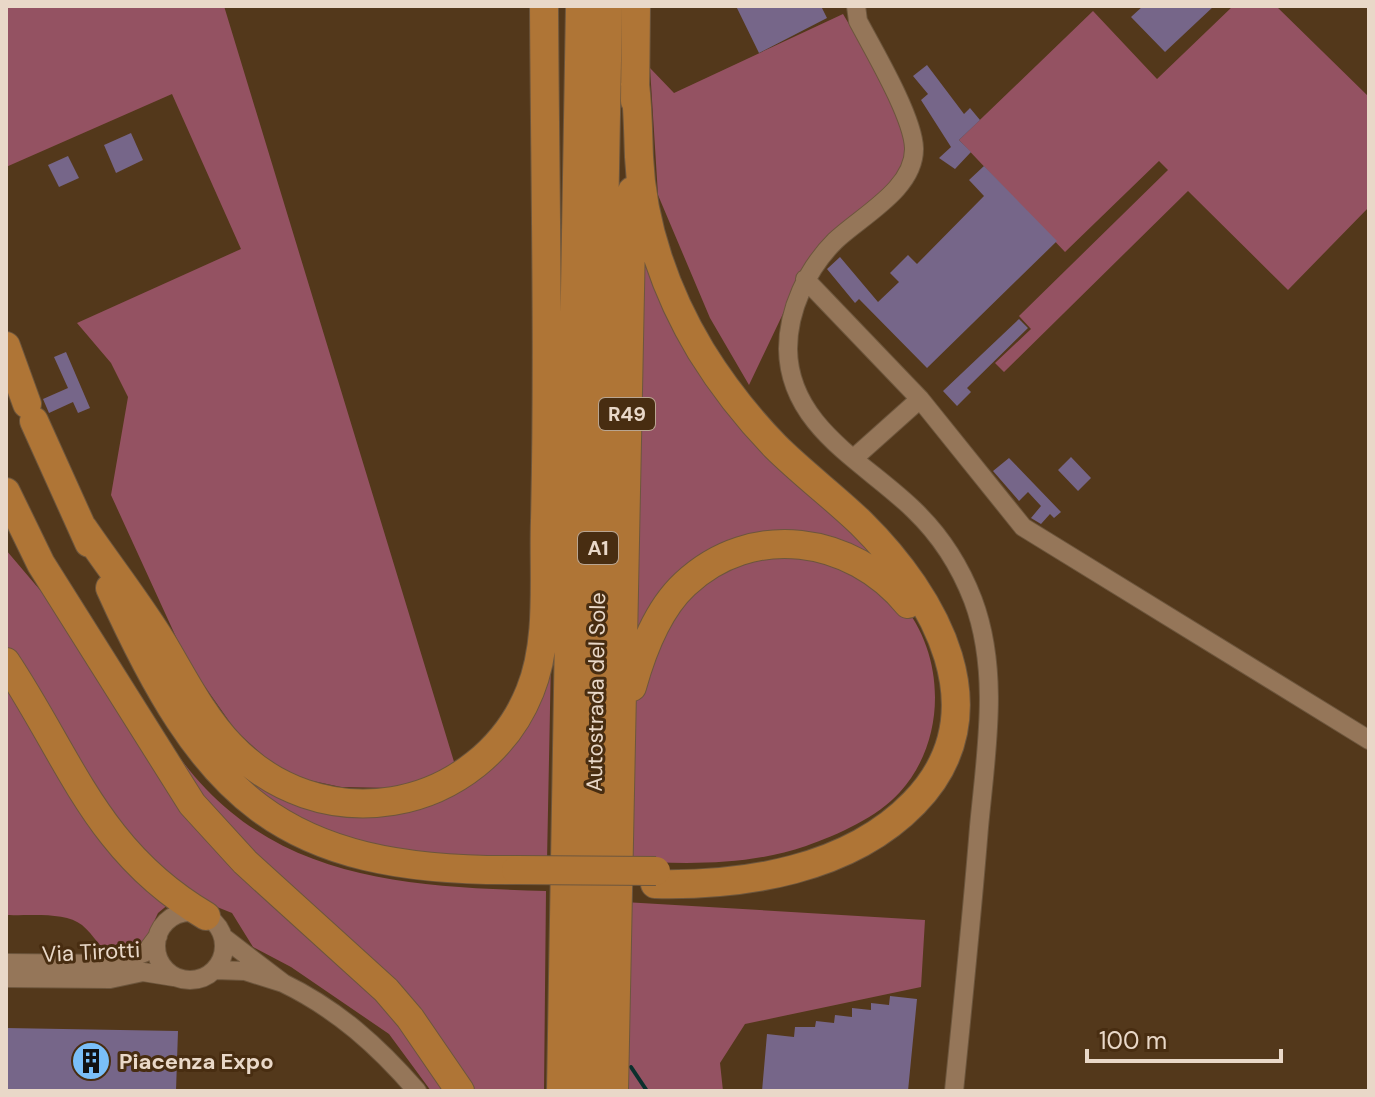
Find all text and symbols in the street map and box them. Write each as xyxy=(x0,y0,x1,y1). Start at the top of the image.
road number: R49 xyxy=(599,398,655,430)
road number: A1 xyxy=(578,532,618,564)
street label: Autostrada del Sole xyxy=(580,592,612,792)
street label: Via Tirotti xyxy=(41,935,141,969)
scale bar xyxy=(1087,1013,1281,1063)
text: 100 m xyxy=(1099,1025,1167,1056)
building icon: Piacenza Expo xyxy=(70,1040,112,1082)
place label: Piacenza Expo xyxy=(119,1047,274,1076)

